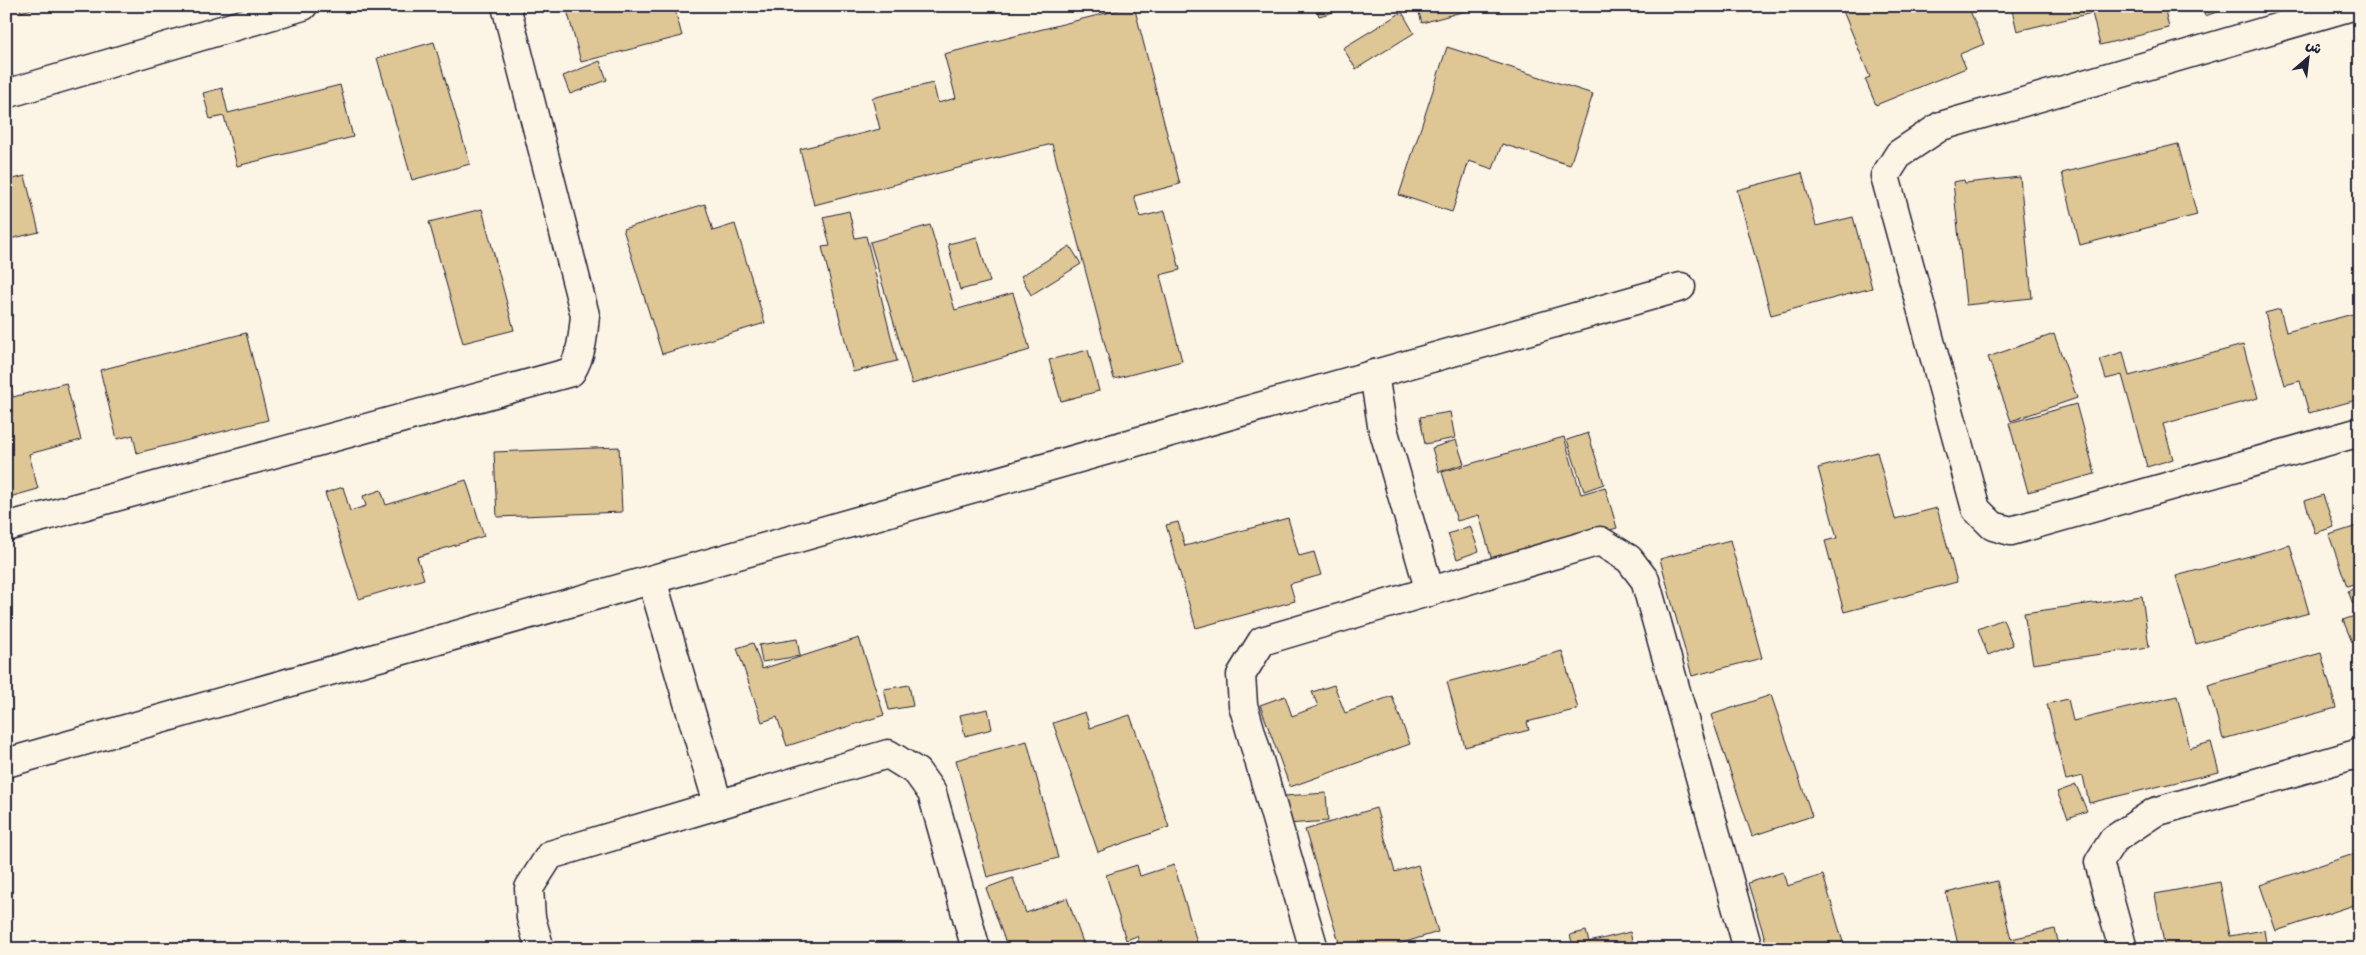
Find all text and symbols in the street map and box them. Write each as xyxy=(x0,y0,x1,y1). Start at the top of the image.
north arrow xyxy=(2284,32,2334,82)
text: ش xyxy=(2302,36,2325,61)

